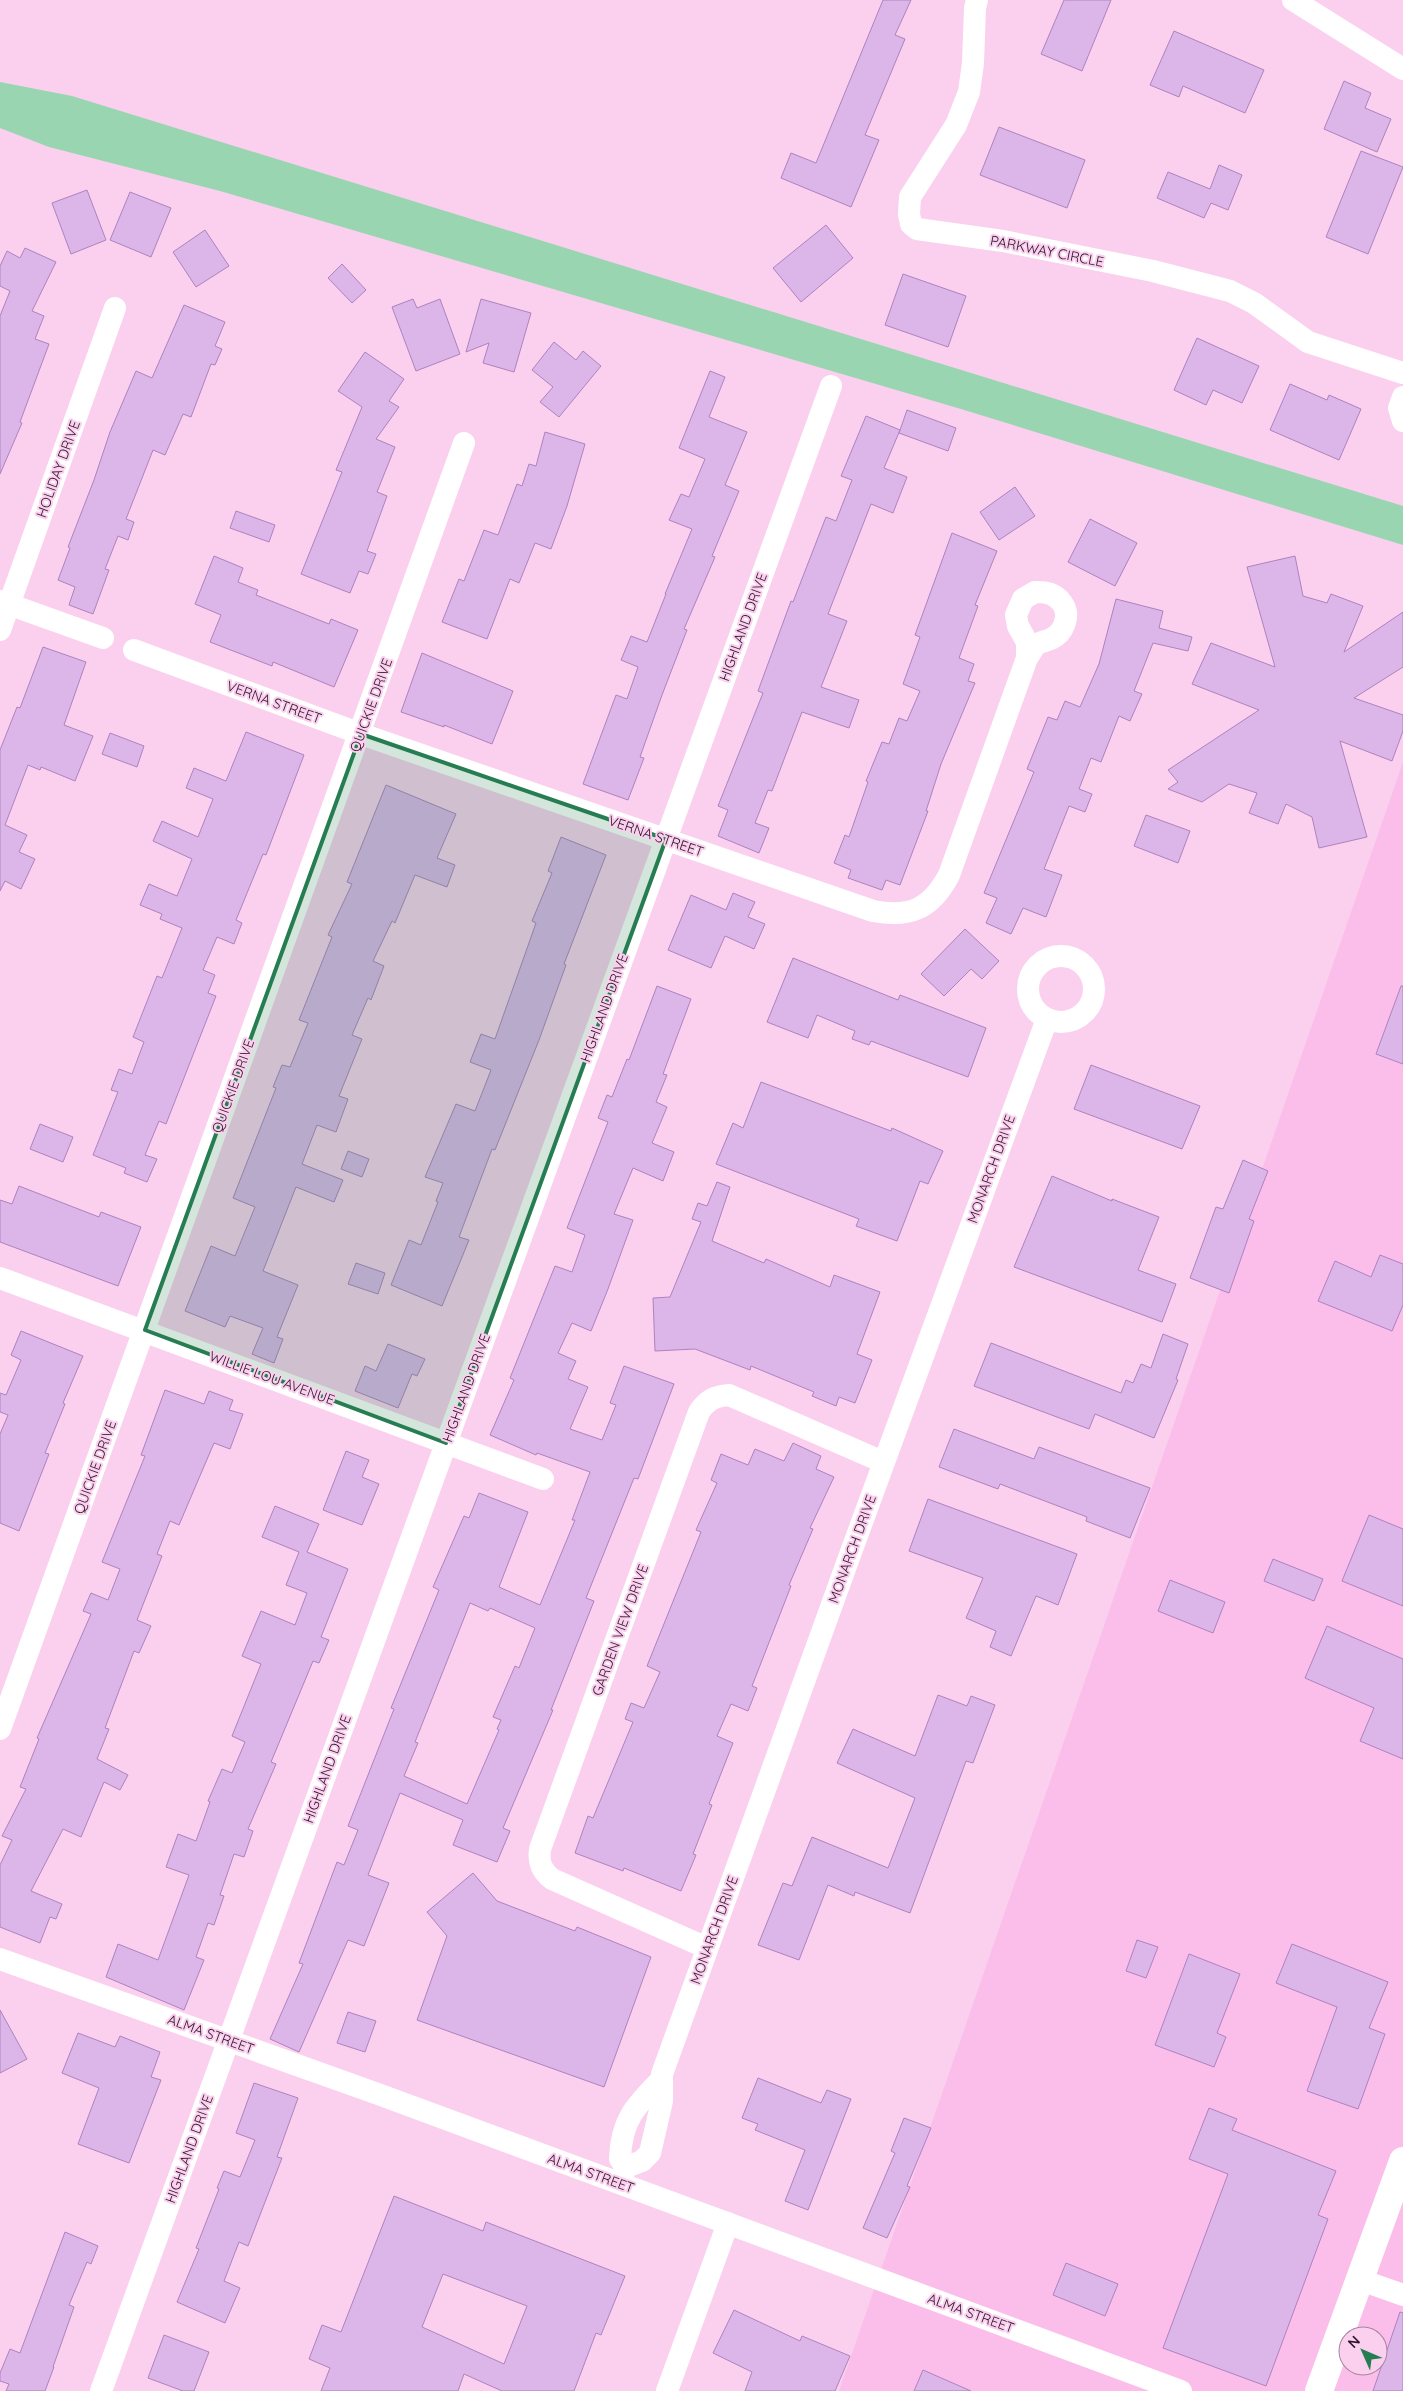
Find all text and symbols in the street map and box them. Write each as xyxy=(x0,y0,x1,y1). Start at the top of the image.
street label: PARKWAY CIRCLE xyxy=(989,231,1105,271)
street label: HOLIDAY DRIVE xyxy=(32,418,84,520)
street label: HIGHLAND DRIVE xyxy=(715,570,771,684)
street label: QUICKIE DRIVE xyxy=(346,656,396,754)
street label: VERNA STREET xyxy=(224,676,324,728)
street label: VERNA STREET xyxy=(606,811,706,861)
street label: HIGHLAND DRIVE xyxy=(576,951,632,1065)
street label: QUICKIE DRIVE xyxy=(208,1037,258,1135)
street label: MONARCH DRIVE xyxy=(963,1112,1019,1226)
street label: HIGHLAND DRIVE xyxy=(438,1331,494,1445)
street label: WILLIE LOU AVENUE xyxy=(207,1347,337,1409)
street label: QUICKIE DRIVE xyxy=(70,1418,120,1516)
street label: MONARCH DRIVE xyxy=(824,1492,880,1606)
street label: GARDEN VIEW DRIVE xyxy=(588,1562,652,1698)
street label: HIGHLAND DRIVE xyxy=(299,1712,355,1826)
street label: MONARCH DRIVE xyxy=(686,1873,742,1987)
street label: ALMA STREET xyxy=(165,2010,257,2058)
street label: HIGHLAND DRIVE xyxy=(161,2092,217,2206)
street label: ALMA STREET xyxy=(545,2149,637,2197)
street label: ALMA STREET xyxy=(925,2289,1017,2337)
north arrow xyxy=(1338,2326,1388,2376)
text: N xyxy=(1344,2332,1364,2352)

